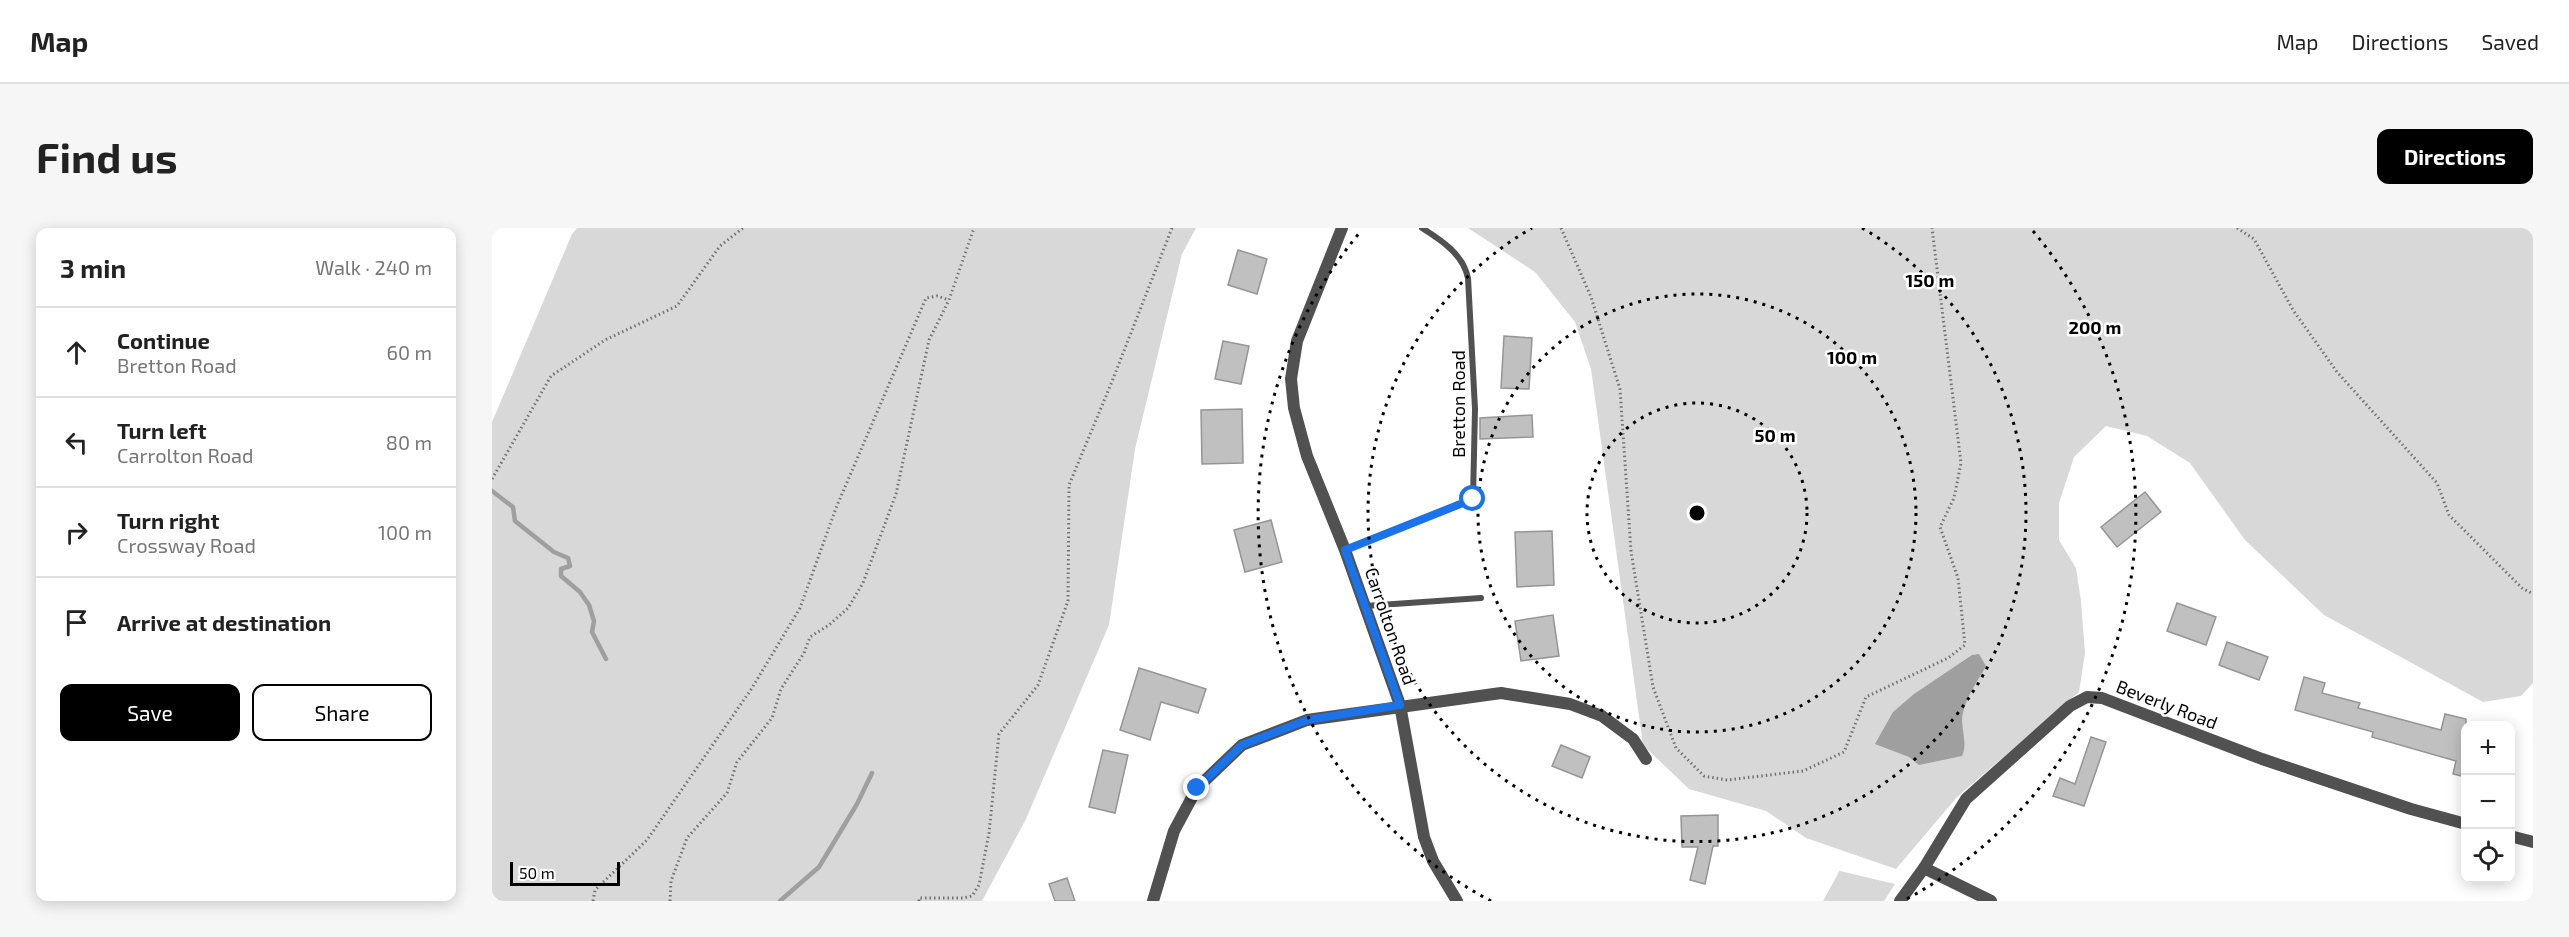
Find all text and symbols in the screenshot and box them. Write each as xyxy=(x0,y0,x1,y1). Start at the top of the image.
text: Map xyxy=(30,24,88,58)
text: Map xyxy=(2276,29,2319,54)
text: Directions xyxy=(2352,29,2448,54)
text: Saved xyxy=(2481,29,2539,54)
button: Directions xyxy=(2377,129,2533,184)
text: Find us xyxy=(36,131,178,181)
text: 3 min xyxy=(60,252,126,283)
text: Walk · 240 m xyxy=(315,255,432,279)
text: 150 m xyxy=(1906,269,1954,291)
text: 200 m xyxy=(2069,316,2121,338)
text: Continue xyxy=(117,327,210,353)
icon: ahead xyxy=(60,336,93,369)
text: 60 m xyxy=(387,340,432,364)
text: 100 m xyxy=(1827,346,1877,368)
street label: Bretton Road xyxy=(1447,350,1469,458)
text: Bretton Road xyxy=(117,353,237,377)
text: Turn left xyxy=(117,417,206,443)
text: 50 m xyxy=(1754,424,1796,446)
icon: left xyxy=(60,426,93,459)
text: 80 m xyxy=(386,430,432,454)
text: Carrolton Road xyxy=(117,443,253,467)
route start xyxy=(1459,485,1485,511)
centre of rings xyxy=(1687,503,1707,523)
text: Turn right xyxy=(117,507,219,533)
icon: right xyxy=(60,516,93,549)
text: 100 m xyxy=(378,520,432,544)
text: Crossway Road xyxy=(117,533,256,557)
street label: Carrolton Road xyxy=(1361,564,1421,688)
icon: arrive xyxy=(60,606,93,639)
text: Arrive at destination xyxy=(117,609,331,635)
street label: Beverly Road xyxy=(2113,675,2221,733)
button: Save xyxy=(60,684,240,741)
button: Share xyxy=(252,684,432,741)
map controls xyxy=(2461,721,2515,883)
button: + xyxy=(2461,721,2515,775)
route end xyxy=(1183,774,1209,800)
button: − xyxy=(2461,775,2515,829)
button: locate xyxy=(2461,829,2515,883)
scale bar xyxy=(510,859,620,886)
text: 50 m xyxy=(519,863,555,882)

